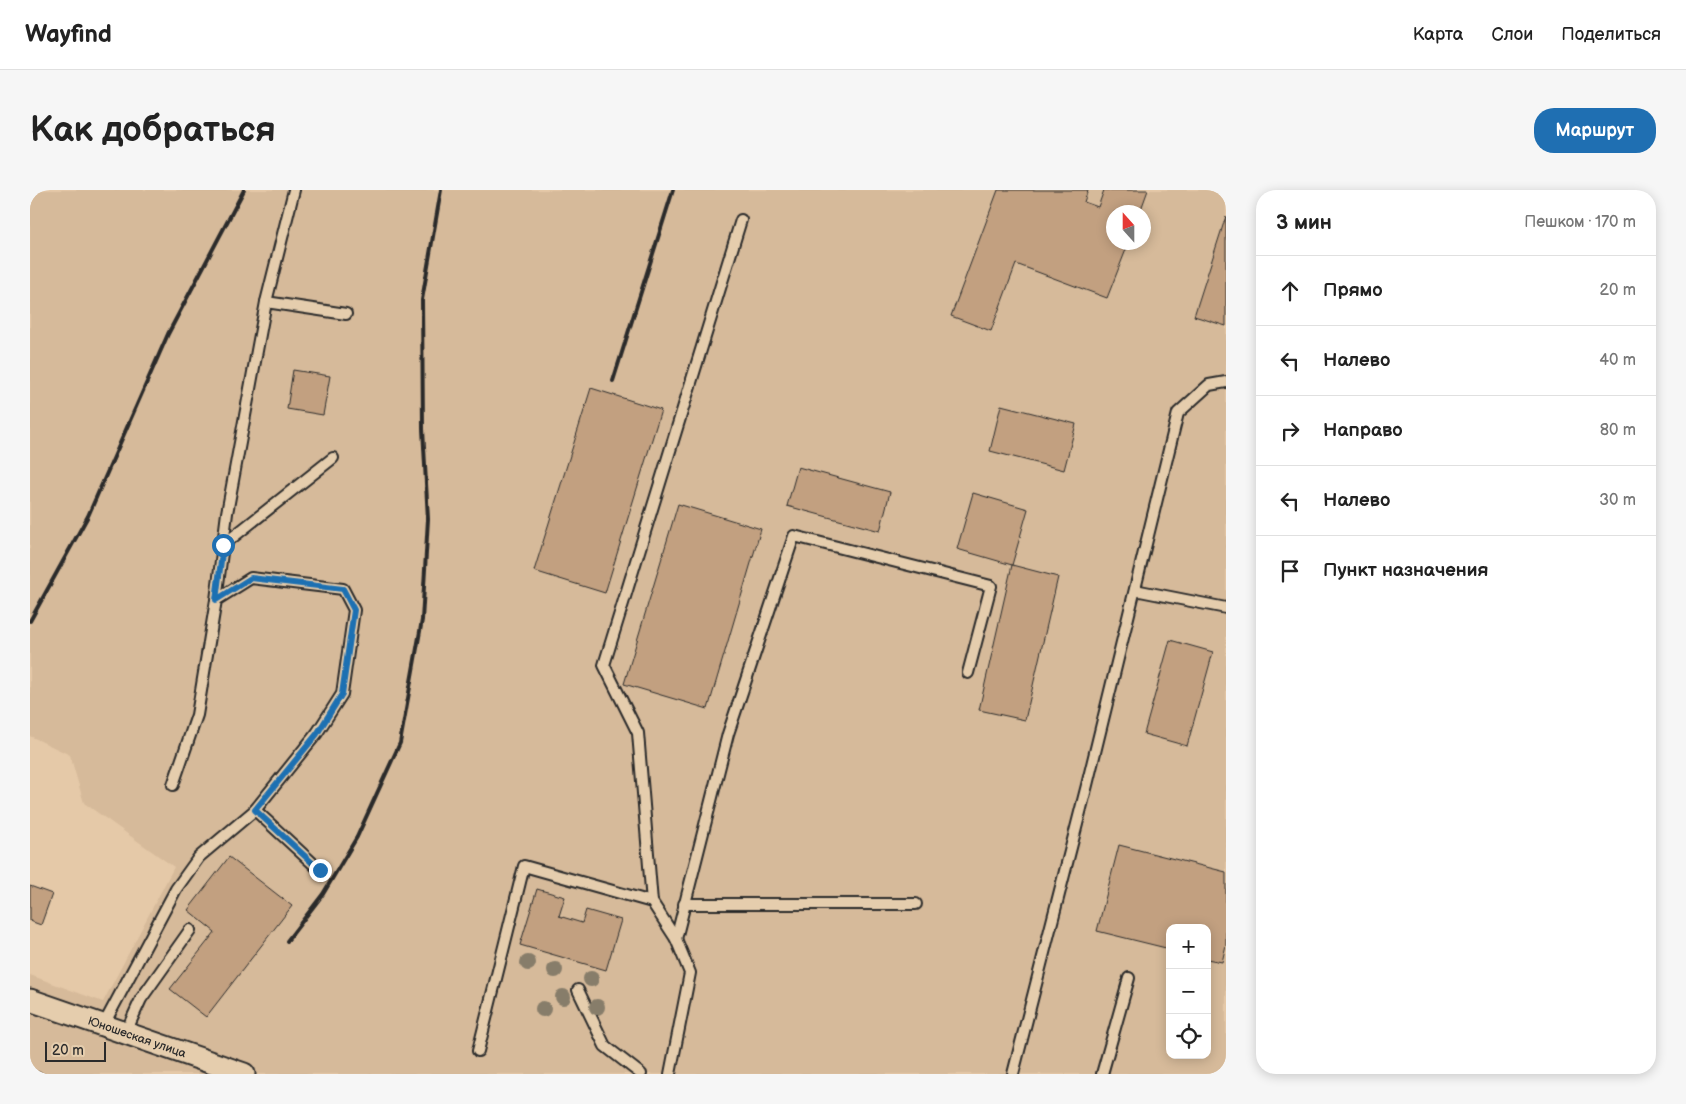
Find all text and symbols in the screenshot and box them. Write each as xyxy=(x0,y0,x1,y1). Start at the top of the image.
text: Wayfind xyxy=(25,20,112,49)
text: Карта xyxy=(1413,24,1463,45)
text: Слои xyxy=(1491,24,1533,45)
text: Поделиться xyxy=(1561,24,1661,45)
button: Маршрут xyxy=(1534,108,1656,153)
text: Как добраться xyxy=(30,109,276,152)
north arrow xyxy=(1106,205,1151,250)
text: 3 мин xyxy=(1276,210,1332,235)
text: Пешком · 170 m xyxy=(1524,213,1636,232)
icon: ahead xyxy=(1276,277,1304,305)
text: Прямо xyxy=(1323,279,1383,302)
text: 20 m xyxy=(1600,281,1636,300)
icon: left xyxy=(1276,347,1304,375)
text: Налево xyxy=(1323,349,1390,372)
text: 40 m xyxy=(1599,351,1636,370)
icon: right xyxy=(1276,417,1304,445)
text: Направо xyxy=(1323,419,1403,442)
text: 80 m xyxy=(1600,421,1636,440)
icon: left xyxy=(1276,487,1304,515)
text: Налево xyxy=(1323,489,1390,512)
text: 30 m xyxy=(1599,491,1636,510)
route start xyxy=(212,534,235,557)
icon: arrive xyxy=(1276,557,1304,585)
text: Пункт назначения xyxy=(1323,559,1488,582)
route end xyxy=(309,859,332,882)
map controls xyxy=(1166,924,1211,1059)
button: + xyxy=(1166,924,1211,969)
button: − xyxy=(1166,969,1211,1014)
street label: Юношеская улица xyxy=(86,1014,188,1061)
button: locate xyxy=(1166,1014,1211,1059)
scale bar xyxy=(45,1039,106,1062)
text: 20 m xyxy=(52,1042,84,1059)

